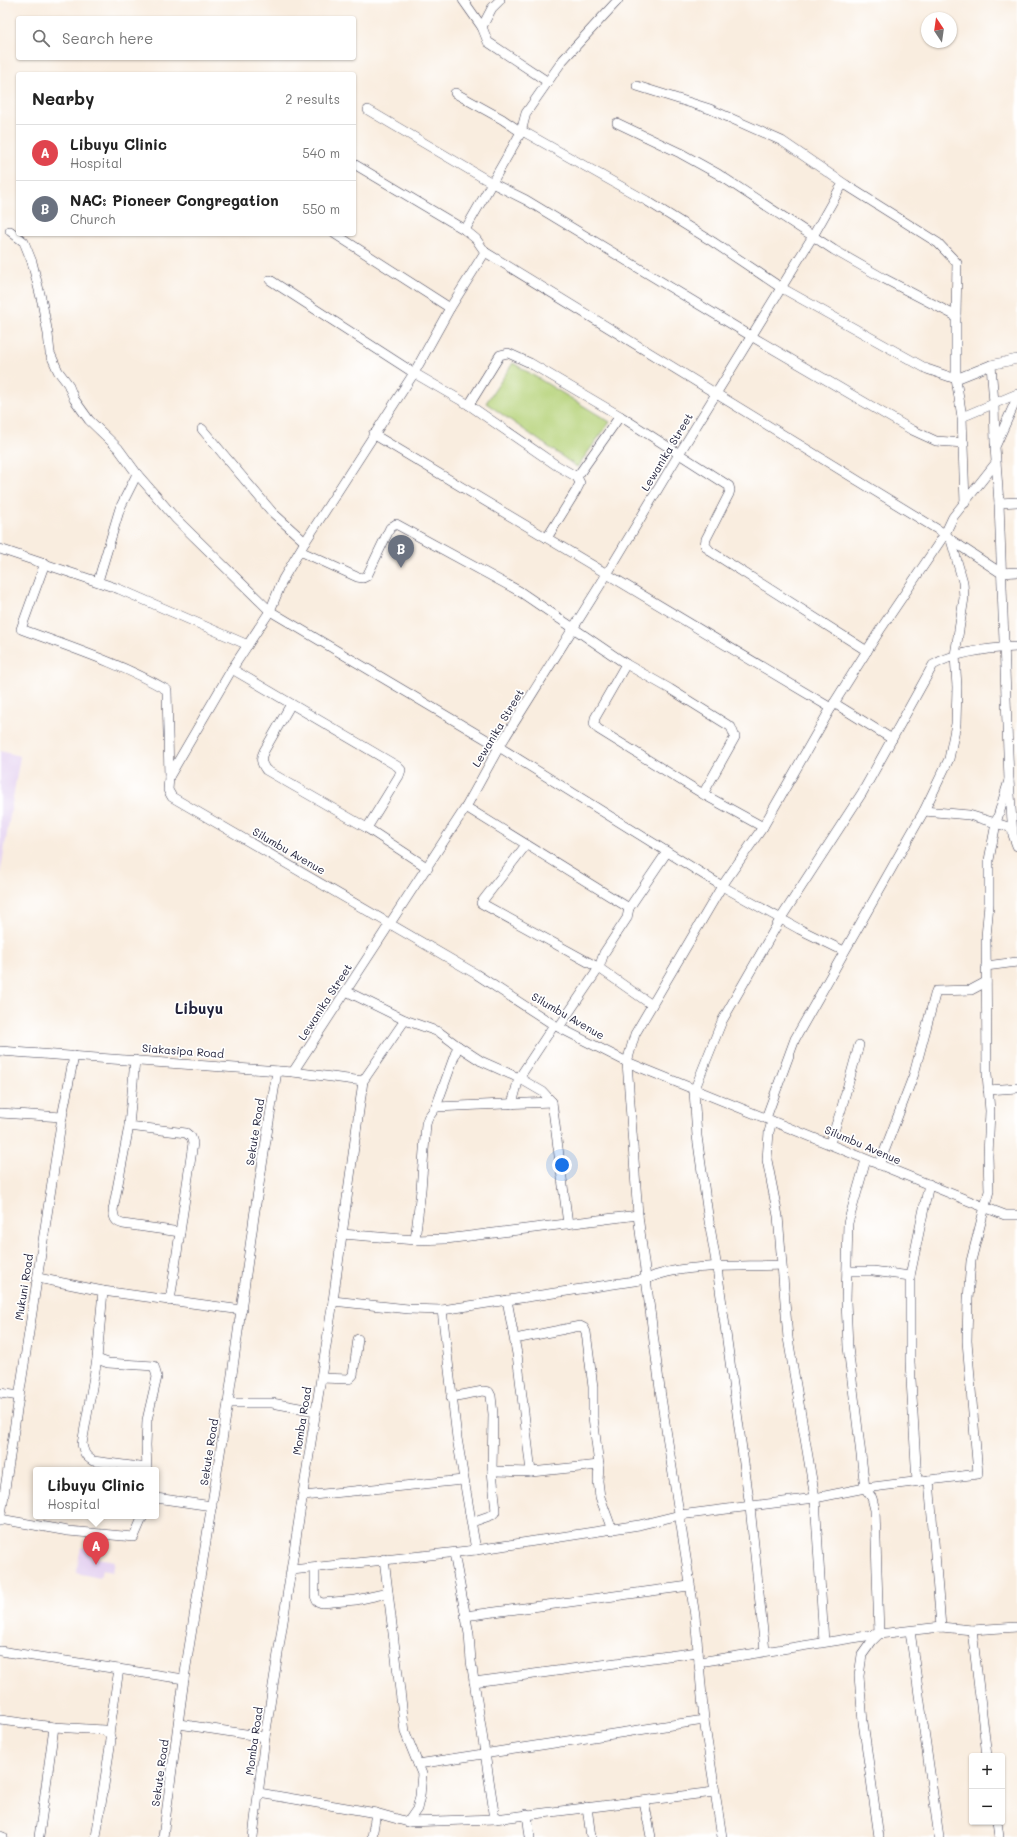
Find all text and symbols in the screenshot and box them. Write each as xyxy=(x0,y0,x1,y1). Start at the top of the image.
north arrow xyxy=(921,12,957,48)
search box xyxy=(16,16,356,60)
icon: search xyxy=(30,27,52,49)
text: Search here xyxy=(62,28,153,48)
text: Nearby xyxy=(32,87,94,109)
text: 2 results xyxy=(285,90,340,107)
text: Libuyu Clinic xyxy=(70,134,167,154)
text: A xyxy=(40,144,50,161)
text: 540 m xyxy=(302,144,340,161)
text: Hospital xyxy=(70,154,122,171)
text: NAC: Pioneer Congregation xyxy=(70,190,279,210)
text: B xyxy=(41,200,49,217)
text: 550 m xyxy=(302,200,340,217)
text: Church xyxy=(70,210,115,227)
street label: Lewanika Street xyxy=(637,410,696,494)
pin: B xyxy=(388,535,414,568)
street label: Lewanika Street xyxy=(468,686,527,770)
street label: Silumbu Avenue xyxy=(250,824,329,878)
street label: Lewanika Street xyxy=(294,960,355,1043)
street label: Silumbu Avenue xyxy=(529,989,608,1043)
district label: Libuyu xyxy=(175,998,223,1018)
street label: Siakasipa Road xyxy=(141,1040,225,1061)
street label: Sekute Road xyxy=(242,1097,267,1166)
street label: Silumbu Avenue xyxy=(823,1122,904,1167)
your location xyxy=(552,1155,572,1175)
street label: Mukuni Road xyxy=(11,1253,36,1321)
street label: Momba Road xyxy=(289,1386,314,1456)
street label: Sekute Road xyxy=(196,1417,221,1486)
popup xyxy=(33,1467,159,1519)
text: Libuyu Clinic xyxy=(48,1475,144,1495)
text: Hospital xyxy=(48,1495,100,1512)
pin: A xyxy=(83,1532,109,1565)
street label: Momba Road xyxy=(241,1706,266,1776)
street label: Sekute Road xyxy=(147,1738,172,1807)
map controls xyxy=(969,1753,1005,1825)
button: + xyxy=(969,1753,1005,1789)
button: − xyxy=(969,1789,1005,1825)

